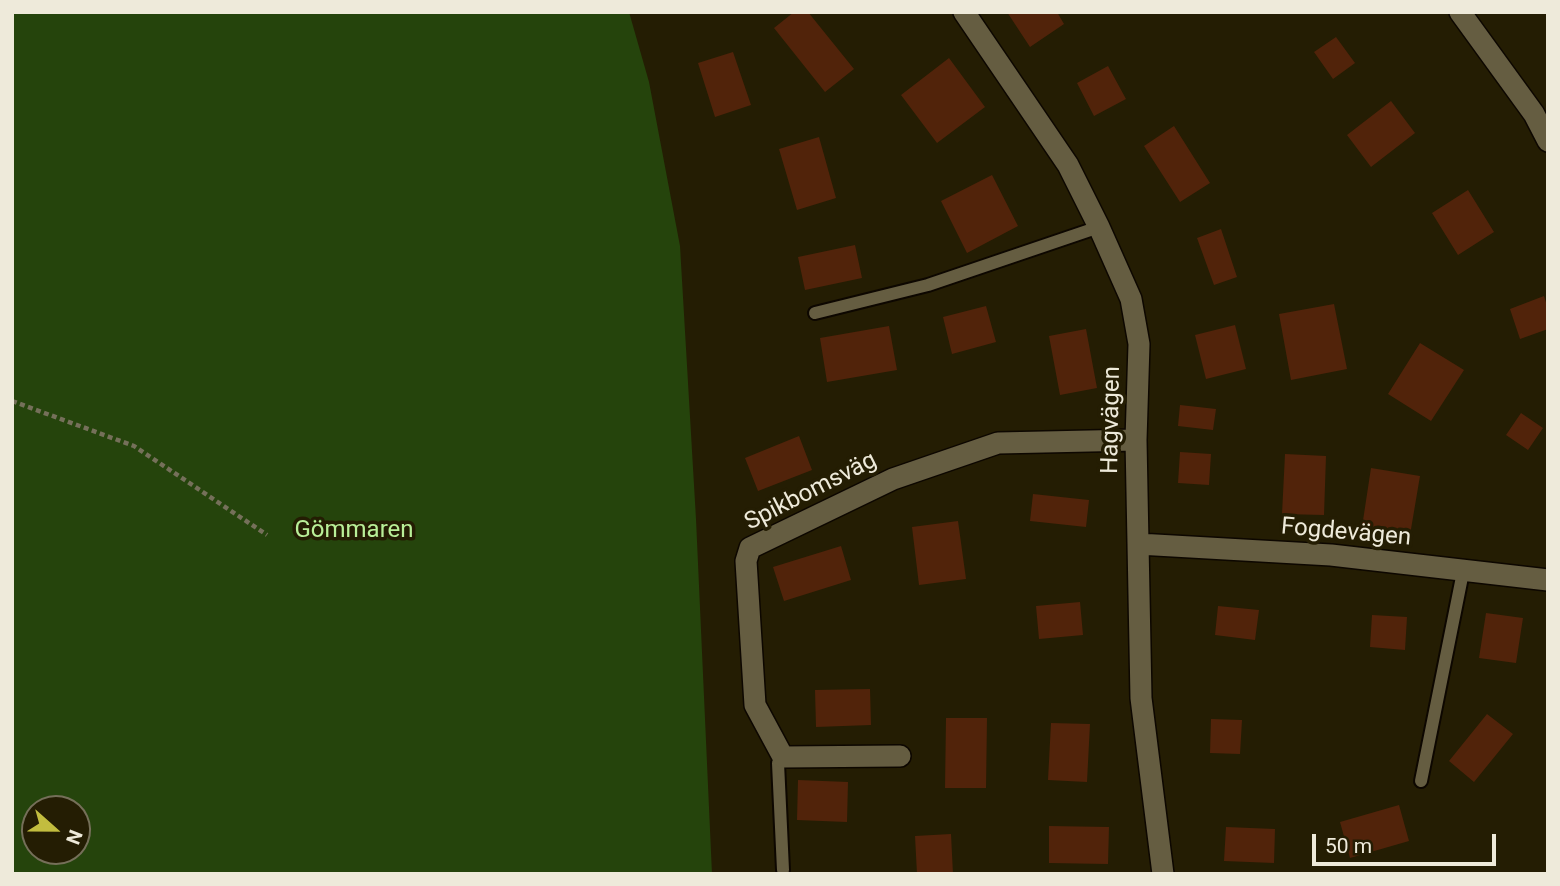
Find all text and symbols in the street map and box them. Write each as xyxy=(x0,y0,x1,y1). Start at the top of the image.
street label: Hagvägen xyxy=(1097,366,1127,474)
street label: Spikbomsväg xyxy=(740,446,882,538)
street label: Fogdevägen xyxy=(1280,513,1412,553)
park label: Gömmaren xyxy=(294,517,414,545)
north arrow xyxy=(21,795,91,865)
scale bar xyxy=(1315,820,1499,864)
text: N xyxy=(61,827,87,847)
text: 50 m xyxy=(1325,834,1372,858)

